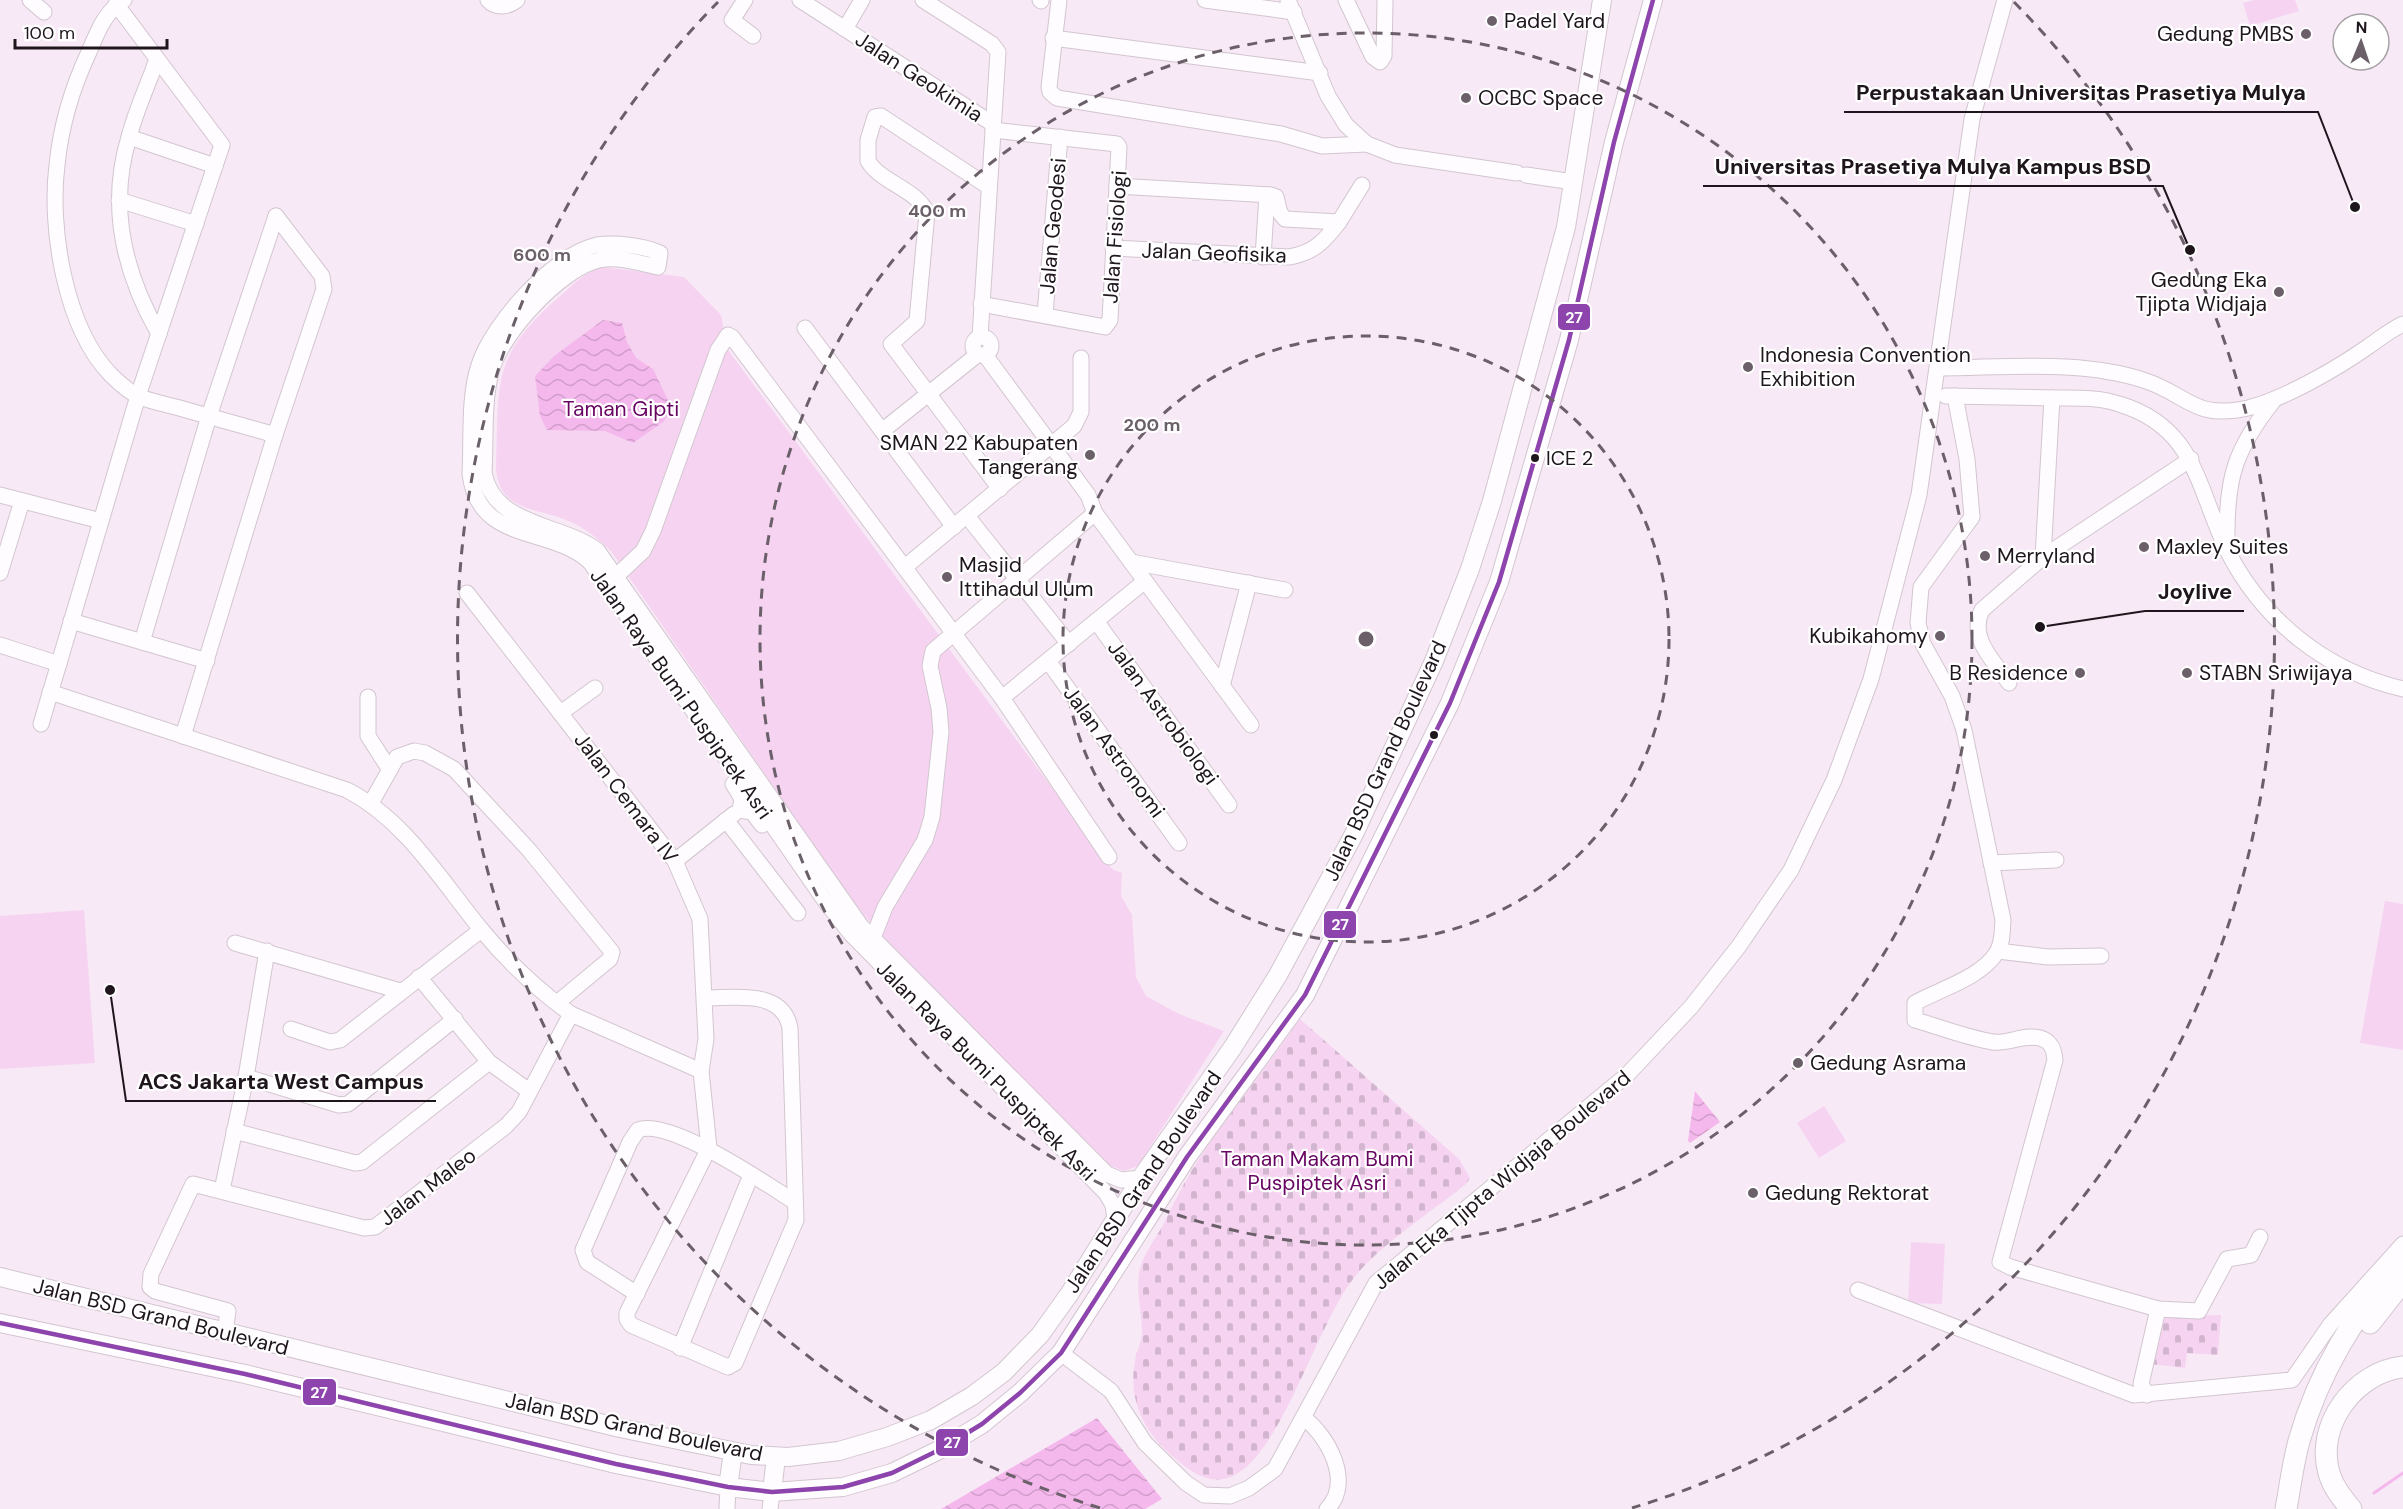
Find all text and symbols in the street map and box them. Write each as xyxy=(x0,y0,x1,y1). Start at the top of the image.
place label: Padel Yard xyxy=(1504,7,1605,35)
scale bar xyxy=(15,12,166,50)
north arrow xyxy=(2331,12,2391,72)
marker: Padel Yard xyxy=(1485,14,1499,28)
text: N xyxy=(2355,17,2368,38)
place label: Gedung PMBS xyxy=(2157,20,2294,48)
text: 100 m xyxy=(24,21,75,45)
street label: Jalan Geokimia xyxy=(850,25,988,129)
marker: Gedung PMBS xyxy=(2299,27,2313,41)
callout: Perpustakaan Universitas Prasetiya Mulya xyxy=(1844,72,2318,112)
text: Perpustakaan Universitas Prasetiya Mulya xyxy=(1856,78,2306,107)
place label: OCBC Space xyxy=(1478,84,1603,112)
marker: OCBC Space xyxy=(1459,91,1473,105)
callout: Universitas Prasetiya Mulya Kampus BSD xyxy=(1703,146,2163,186)
text: Universitas Prasetiya Mulya Kampus BSD xyxy=(1715,152,2151,181)
street label: Jalan Geodesi xyxy=(1033,157,1073,295)
street label: Jalan Fisiologi xyxy=(1096,169,1134,305)
text: 400 m xyxy=(908,199,966,223)
street label: Jalan Geofisika xyxy=(1141,236,1287,270)
text: 600 m xyxy=(513,243,571,267)
place label: Gedung Eka Tjipta Widjaja xyxy=(2136,266,2267,318)
marker: Gedung Eka Tjipta Widjaja xyxy=(2272,285,2286,299)
line badge: 27 xyxy=(1557,303,1591,331)
text: 27 xyxy=(1565,307,1583,328)
place label: Indonesia Convention Exhibition xyxy=(1760,341,1971,393)
marker: Indonesia Convention Exhibition xyxy=(1741,360,1755,374)
park label: Taman Gipti xyxy=(563,395,679,423)
text: 200 m xyxy=(1124,413,1180,437)
place label: SMAN 22 Kabupaten Tangerang xyxy=(880,429,1078,481)
place label: ICE 2 xyxy=(1546,445,1593,471)
marker: SMAN 22 Kabupaten Tangerang xyxy=(1083,448,1097,462)
marker: ICE 2 xyxy=(1529,452,1541,464)
place label: Maxley Suites xyxy=(2156,533,2289,561)
marker: Maxley Suites xyxy=(2137,540,2151,554)
place label: Merryland xyxy=(1997,542,2095,570)
marker: Merryland xyxy=(1978,549,1992,563)
place label: Masjid Ittihadul Ulum xyxy=(959,551,1094,603)
street label: Jalan Raya Bumi Puspiptek Asri xyxy=(583,563,779,825)
marker: Masjid Ittihadul Ulum xyxy=(940,570,954,584)
callout: Joylive xyxy=(2145,571,2244,611)
text: Joylive xyxy=(2158,577,2232,606)
place label: Kubikahomy xyxy=(1809,622,1928,650)
centre of rings xyxy=(1356,629,1376,649)
marker: Kubikahomy xyxy=(1933,629,1947,643)
street label: Jalan Astrobiologi xyxy=(1101,635,1225,791)
street label: Jalan BSD Grand Boulevard xyxy=(1317,636,1453,886)
place label: B Residence xyxy=(1949,659,2068,687)
place label: STABN Sriwijaya xyxy=(2199,659,2352,687)
marker: B Residence xyxy=(2073,666,2087,680)
marker: STABN Sriwijaya xyxy=(2180,666,2194,680)
street label: Jalan Astronomi xyxy=(1057,681,1171,823)
street label: Jalan Cemara IV xyxy=(568,727,684,869)
unlabelled marker xyxy=(1428,729,1440,741)
line badge: 27 xyxy=(1323,910,1357,939)
text: 27 xyxy=(1331,914,1349,935)
street label: Jalan Raya Bumi Puspiptek Asri xyxy=(870,955,1102,1187)
place label: Gedung Asrama xyxy=(1810,1049,1966,1077)
marker: Gedung Asrama xyxy=(1791,1056,1805,1070)
callout: ACS Jakarta West Campus xyxy=(126,1061,436,1101)
street label: Jalan Eka Tjipta Widjaja Boulevard xyxy=(1367,1064,1637,1296)
street label: Jalan BSD Grand Boulevard xyxy=(1058,1065,1228,1299)
text: ACS Jakarta West Campus xyxy=(138,1067,424,1096)
street label: Jalan Maleo xyxy=(374,1142,482,1232)
park label: Taman Makam Bumi Puspiptek Asri xyxy=(1220,1145,1414,1197)
place label: Gedung Rektorat xyxy=(1765,1179,1929,1207)
marker: Gedung Rektorat xyxy=(1746,1186,1760,1200)
street label: Jalan BSD Grand Boulevard xyxy=(30,1272,292,1362)
line badge: 27 xyxy=(302,1378,337,1406)
text: 27 xyxy=(310,1382,328,1403)
street label: Jalan BSD Grand Boulevard xyxy=(503,1386,765,1468)
line badge: 27 xyxy=(935,1428,969,1457)
text: 27 xyxy=(943,1432,961,1453)

